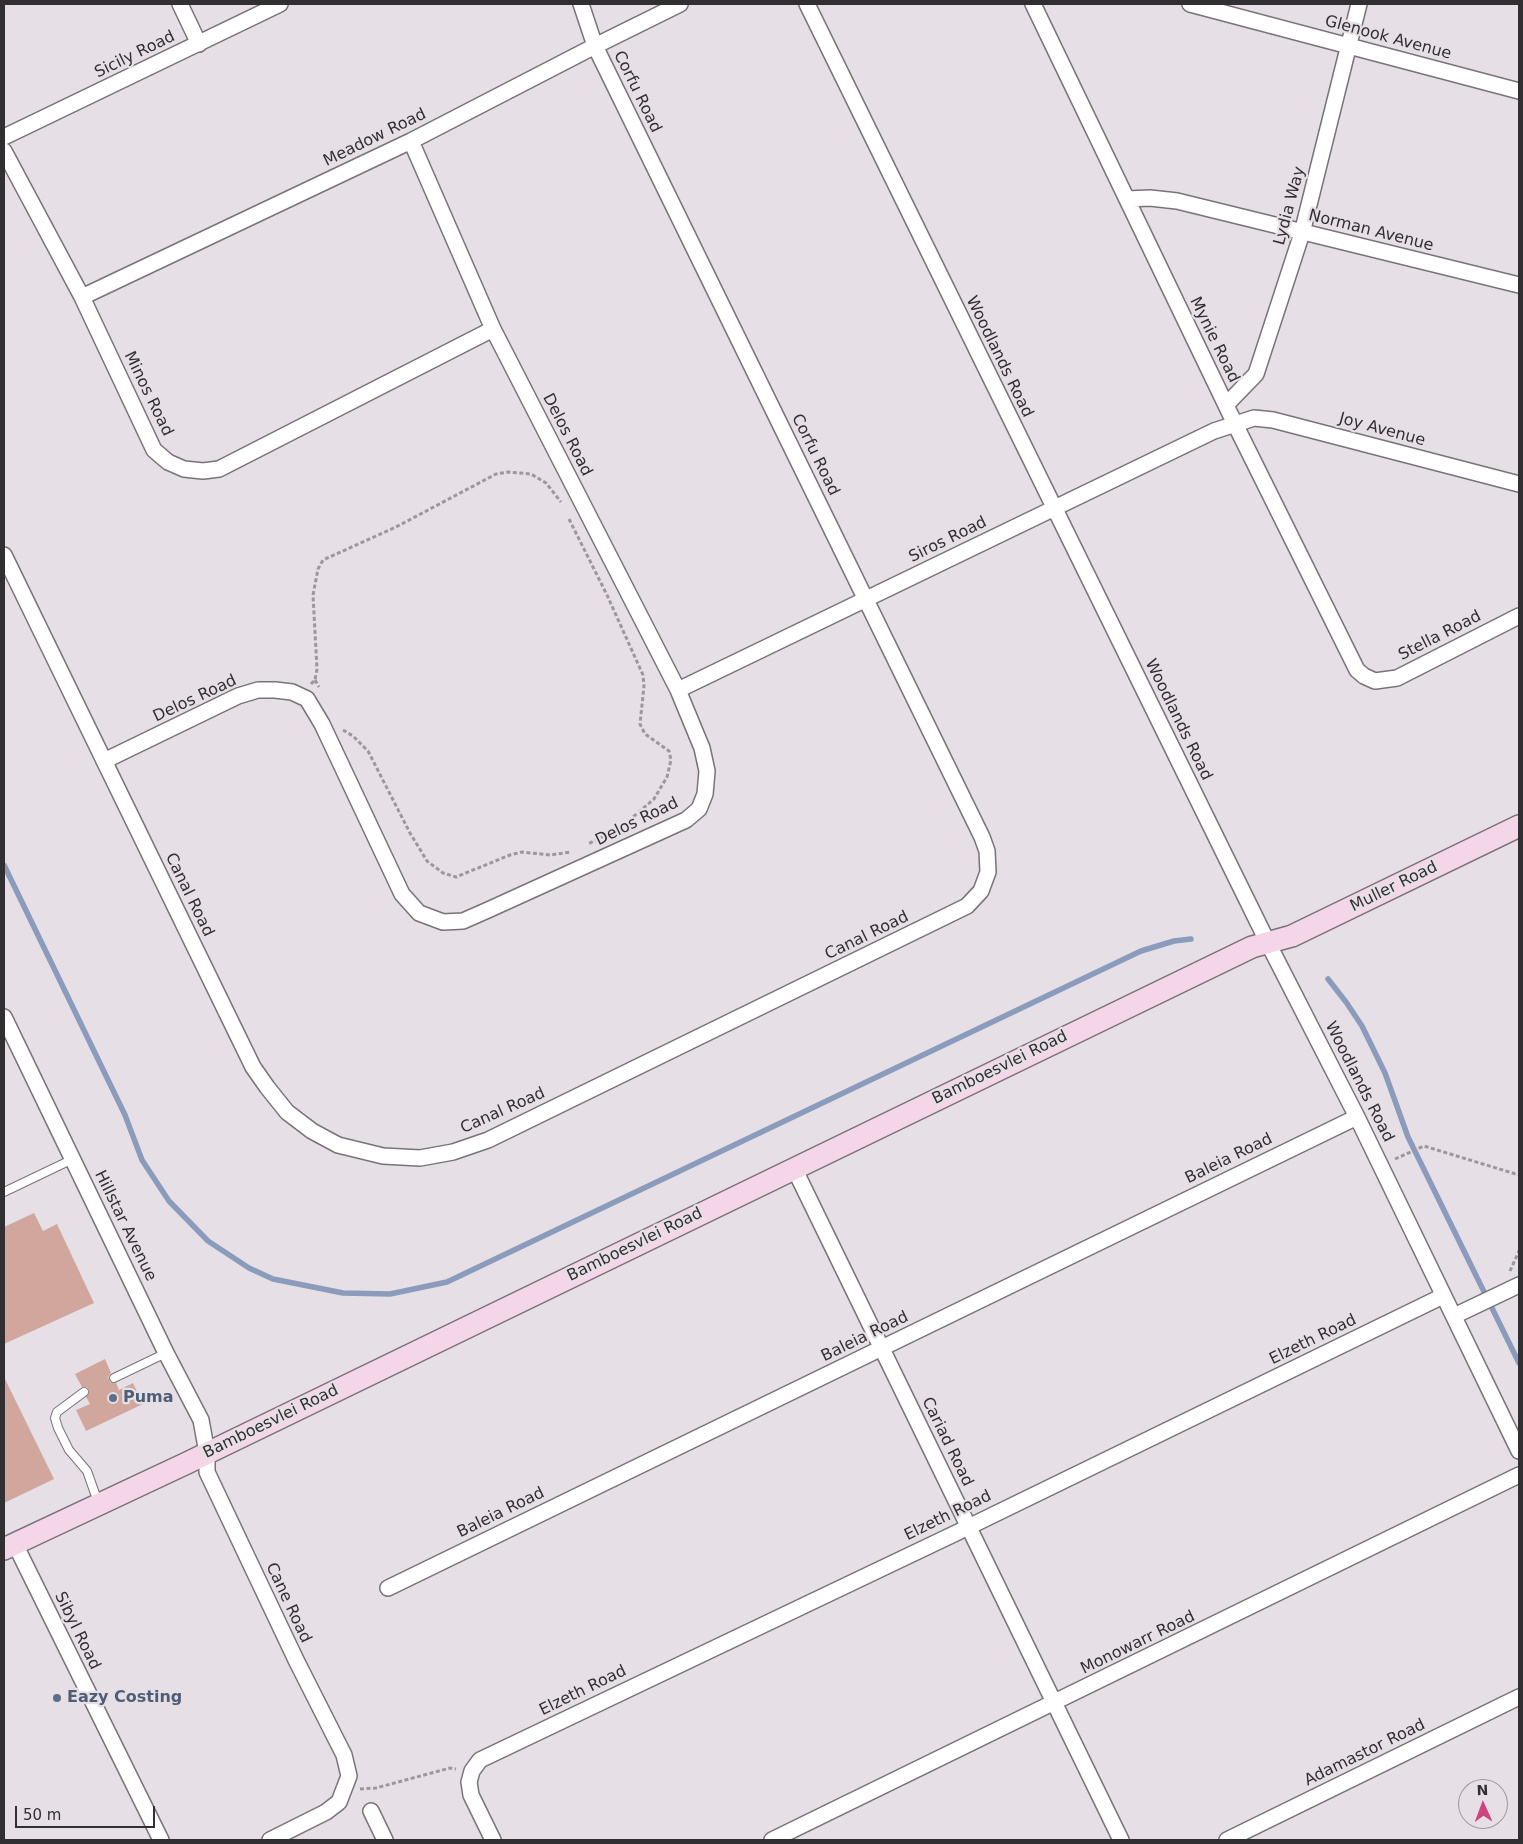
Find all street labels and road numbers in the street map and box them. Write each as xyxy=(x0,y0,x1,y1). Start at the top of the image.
street label: Glenook Avenue xyxy=(1323,12,1453,64)
street label: Sicily Road xyxy=(92,27,178,83)
street label: Corfu Road xyxy=(609,48,665,136)
street label: Meadow Road xyxy=(321,105,429,171)
street label: Lydia Way xyxy=(1270,165,1310,247)
street label: Norman Avenue xyxy=(1307,206,1435,256)
street label: Woodlands Road xyxy=(961,293,1037,421)
street label: Mynie Road xyxy=(1185,294,1243,386)
street label: Minos Road xyxy=(119,349,177,439)
street label: Delos Road xyxy=(538,391,596,479)
street label: Joy Avenue xyxy=(1337,409,1427,451)
street label: Corfu Road xyxy=(787,411,843,499)
street label: Siros Road xyxy=(906,513,990,567)
street label: Stella Road xyxy=(1395,607,1485,665)
street label: Woodlands Road xyxy=(1140,656,1216,784)
street label: Delos Road xyxy=(150,671,240,727)
street label: Delos Road xyxy=(592,794,682,850)
street label: Canal Road xyxy=(161,850,217,940)
street label: Muller Road xyxy=(1347,858,1441,916)
street label: Canal Road xyxy=(822,908,912,964)
street label: Woodlands Road xyxy=(1320,1019,1398,1145)
street label: Bamboesvlei Road xyxy=(929,1027,1071,1109)
street label: Canal Road xyxy=(458,1084,548,1138)
street label: Baleia Road xyxy=(1182,1130,1276,1188)
street label: Hillstar Avenue xyxy=(90,1167,160,1285)
street label: Bamboesvlei Road xyxy=(564,1204,706,1286)
street label: Baleia Road xyxy=(818,1308,912,1366)
street label: Elzeth Road xyxy=(1266,1311,1360,1369)
street label: Bamboesvlei Road xyxy=(200,1381,342,1463)
street label: Cariad Road xyxy=(917,1394,977,1490)
street label: Baleia Road xyxy=(454,1484,548,1542)
street label: Elzeth Road xyxy=(901,1487,995,1545)
street label: Cane Road xyxy=(261,1560,315,1646)
street label: Sibyl Road xyxy=(50,1589,104,1673)
street label: Monowarr Road xyxy=(1078,1607,1198,1679)
street label: Elzeth Road xyxy=(536,1662,630,1720)
street label: Adamastor Road xyxy=(1301,1715,1429,1791)

